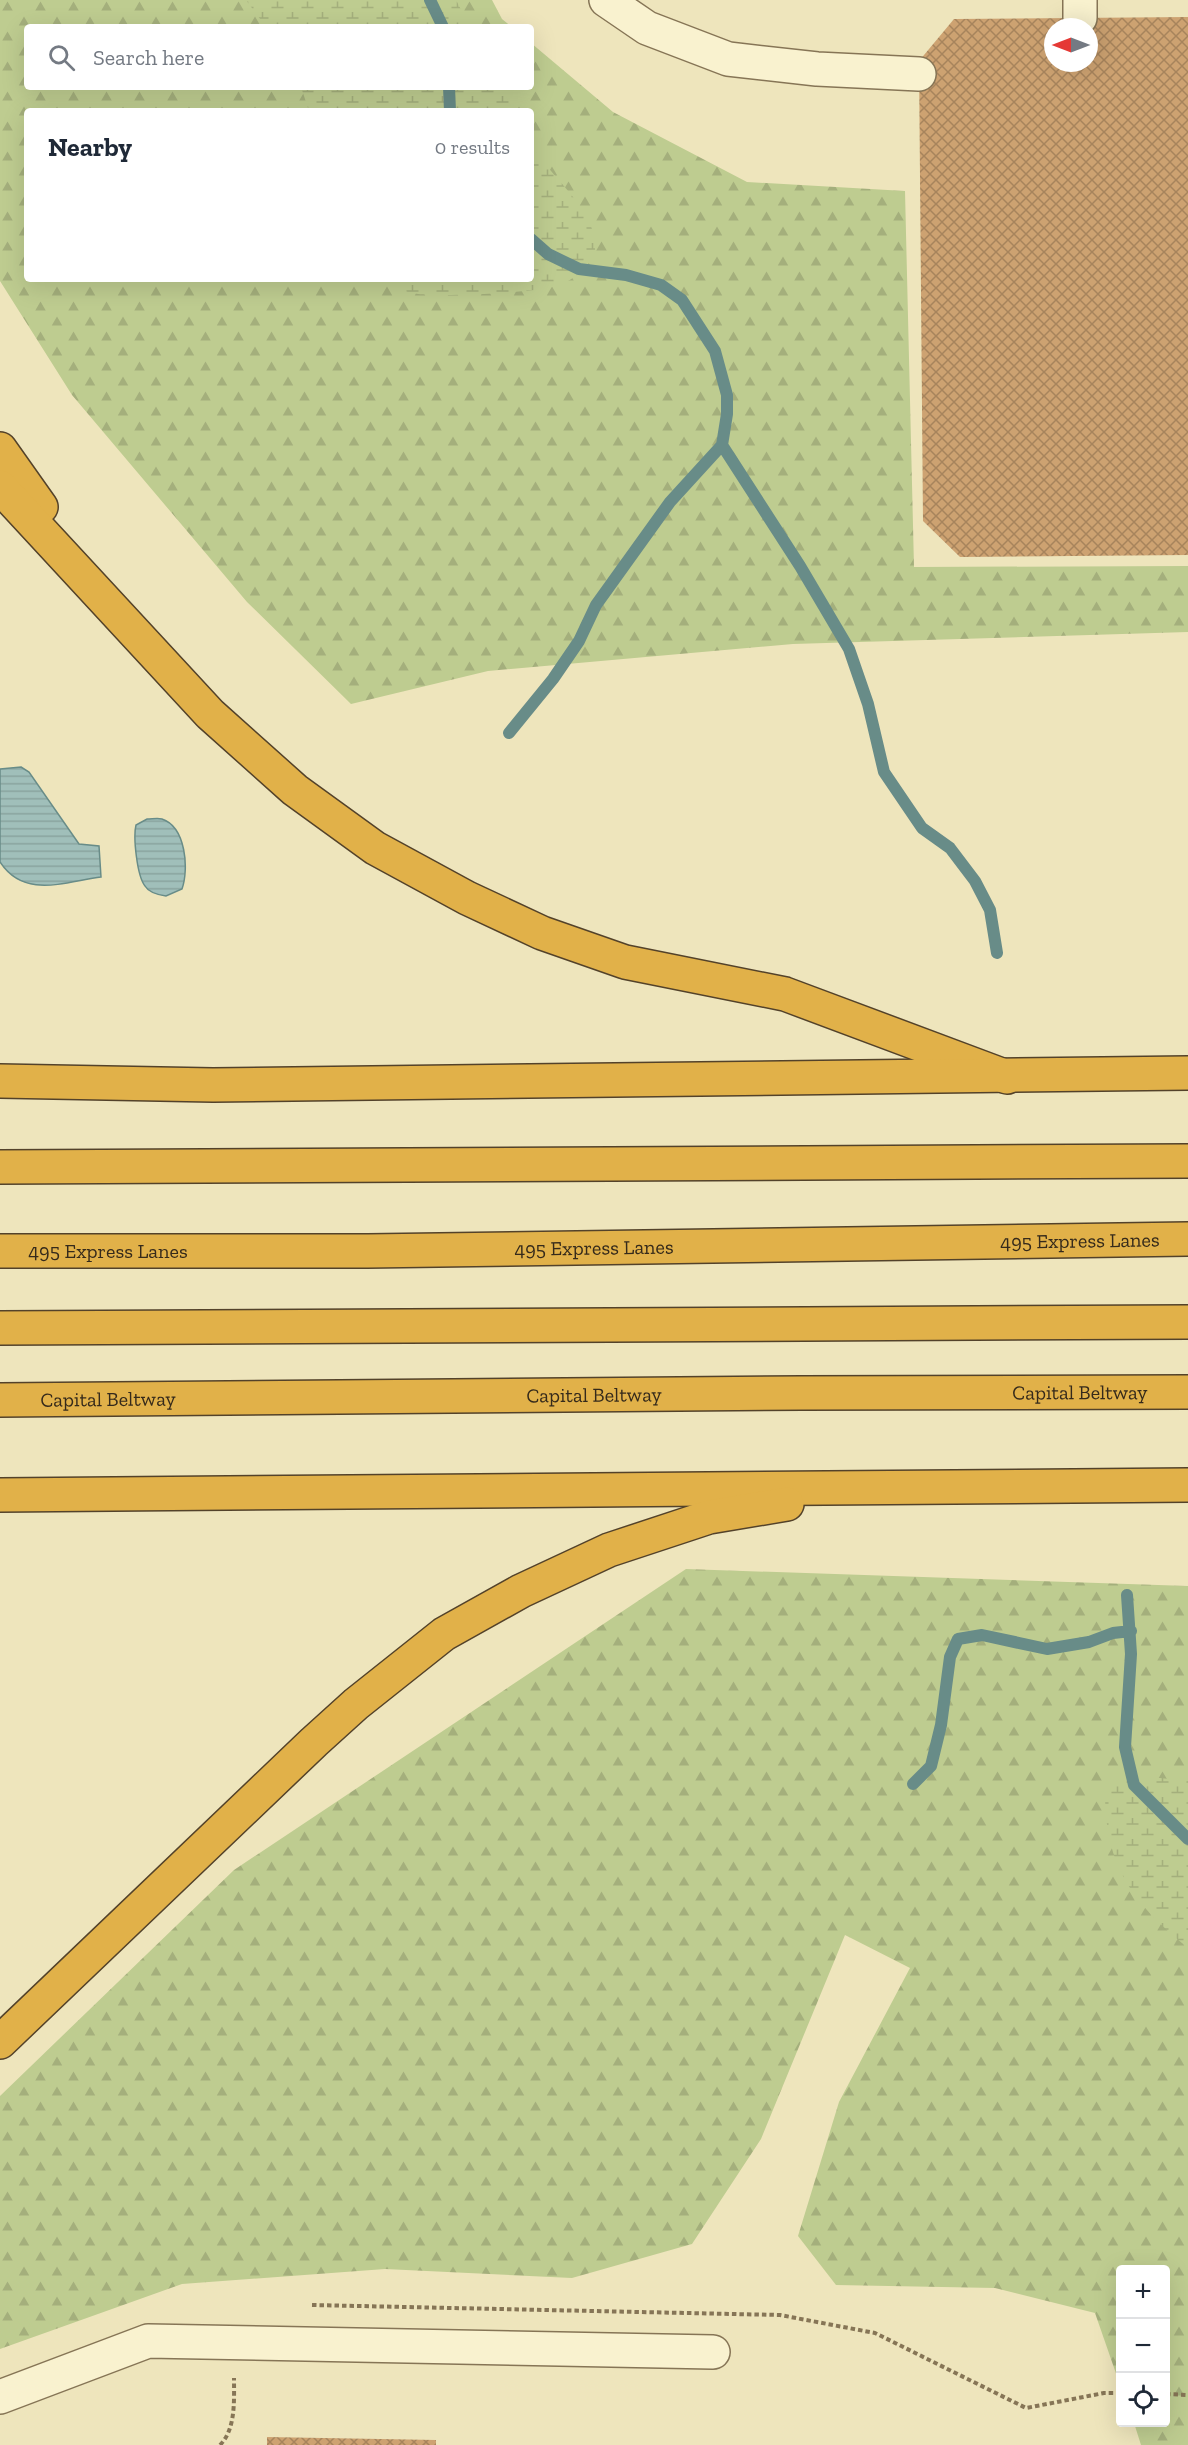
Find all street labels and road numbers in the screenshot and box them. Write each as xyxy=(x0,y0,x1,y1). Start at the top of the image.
street label: 495 Express Lanes xyxy=(1000,1227,1160,1254)
street label: 495 Express Lanes xyxy=(514,1235,674,1261)
street label: 495 Express Lanes xyxy=(28,1239,188,1263)
street label: Capital Beltway xyxy=(1012,1380,1148,1404)
street label: Capital Beltway xyxy=(526,1382,662,1407)
street label: Capital Beltway xyxy=(40,1386,176,1412)

